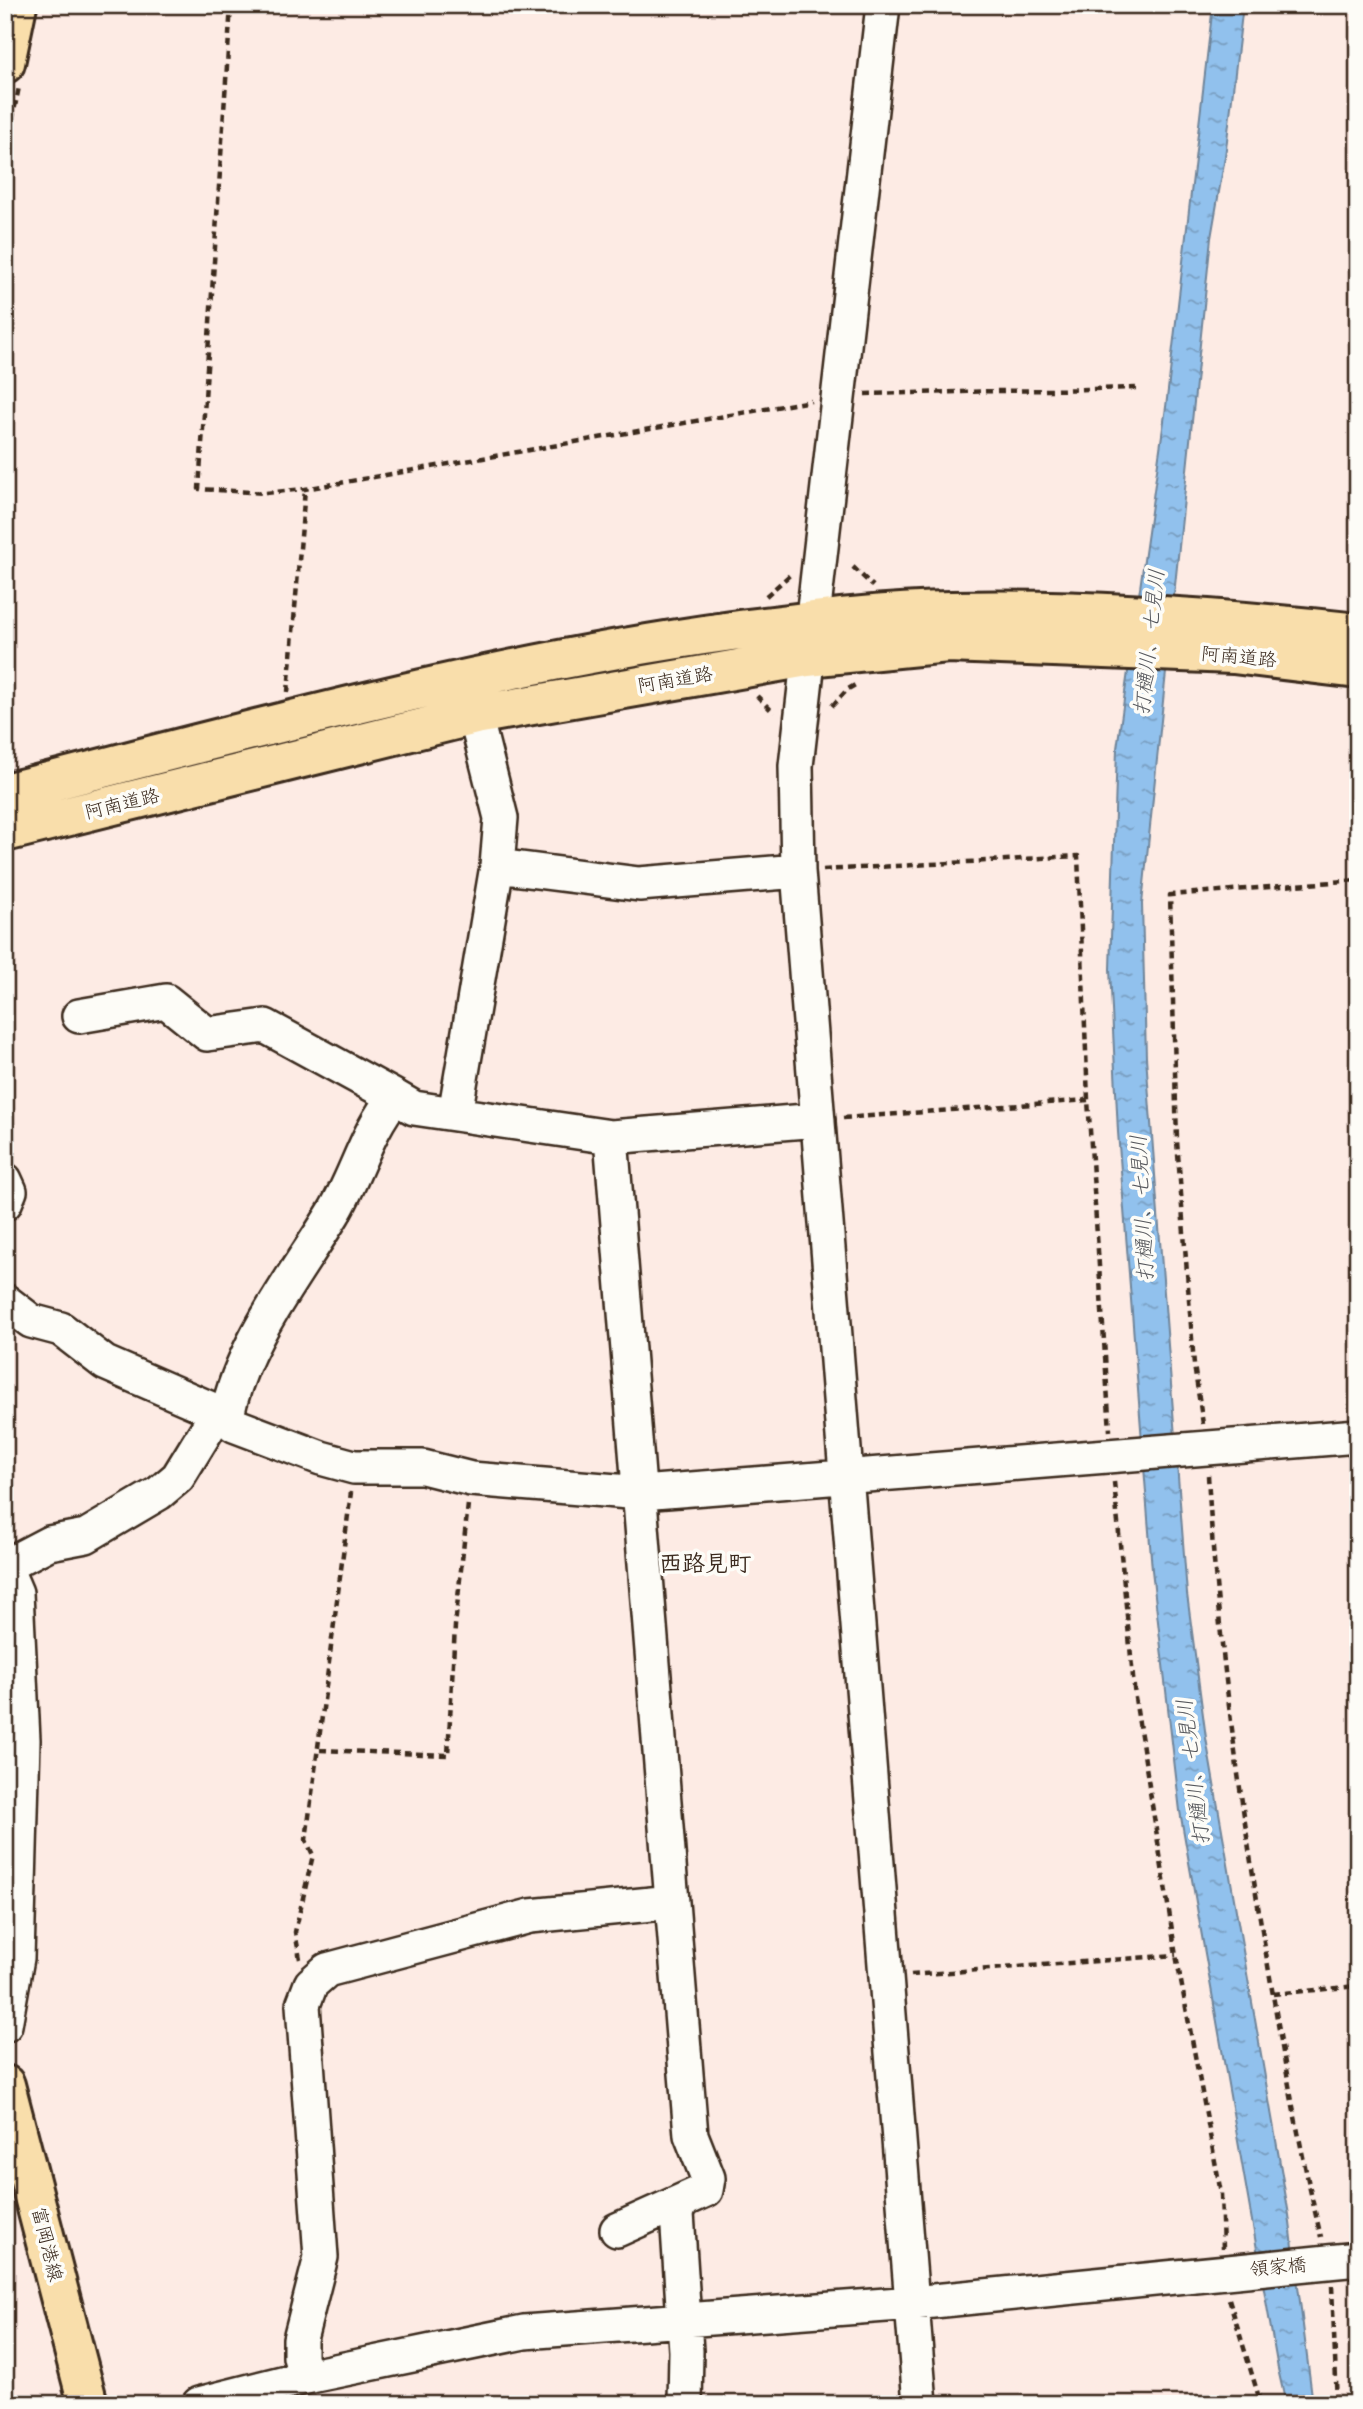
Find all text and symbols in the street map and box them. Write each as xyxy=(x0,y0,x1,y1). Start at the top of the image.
water label: 打樋川、七見川 xyxy=(1131,568,1173,717)
street label: 阿南道路 xyxy=(1200,644,1278,674)
street label: 阿南道路 xyxy=(636,664,715,700)
street label: 阿南道路 xyxy=(83,785,163,827)
water label: 打樋川、七見川 xyxy=(1128,1134,1162,1282)
district label: 西路見町 xyxy=(659,1552,751,1580)
water label: 打樋川、七見川 xyxy=(1174,1697,1218,1846)
street label: 富岡港線 xyxy=(24,2205,66,2285)
street label: 領家橋 xyxy=(1249,2255,1308,2283)

